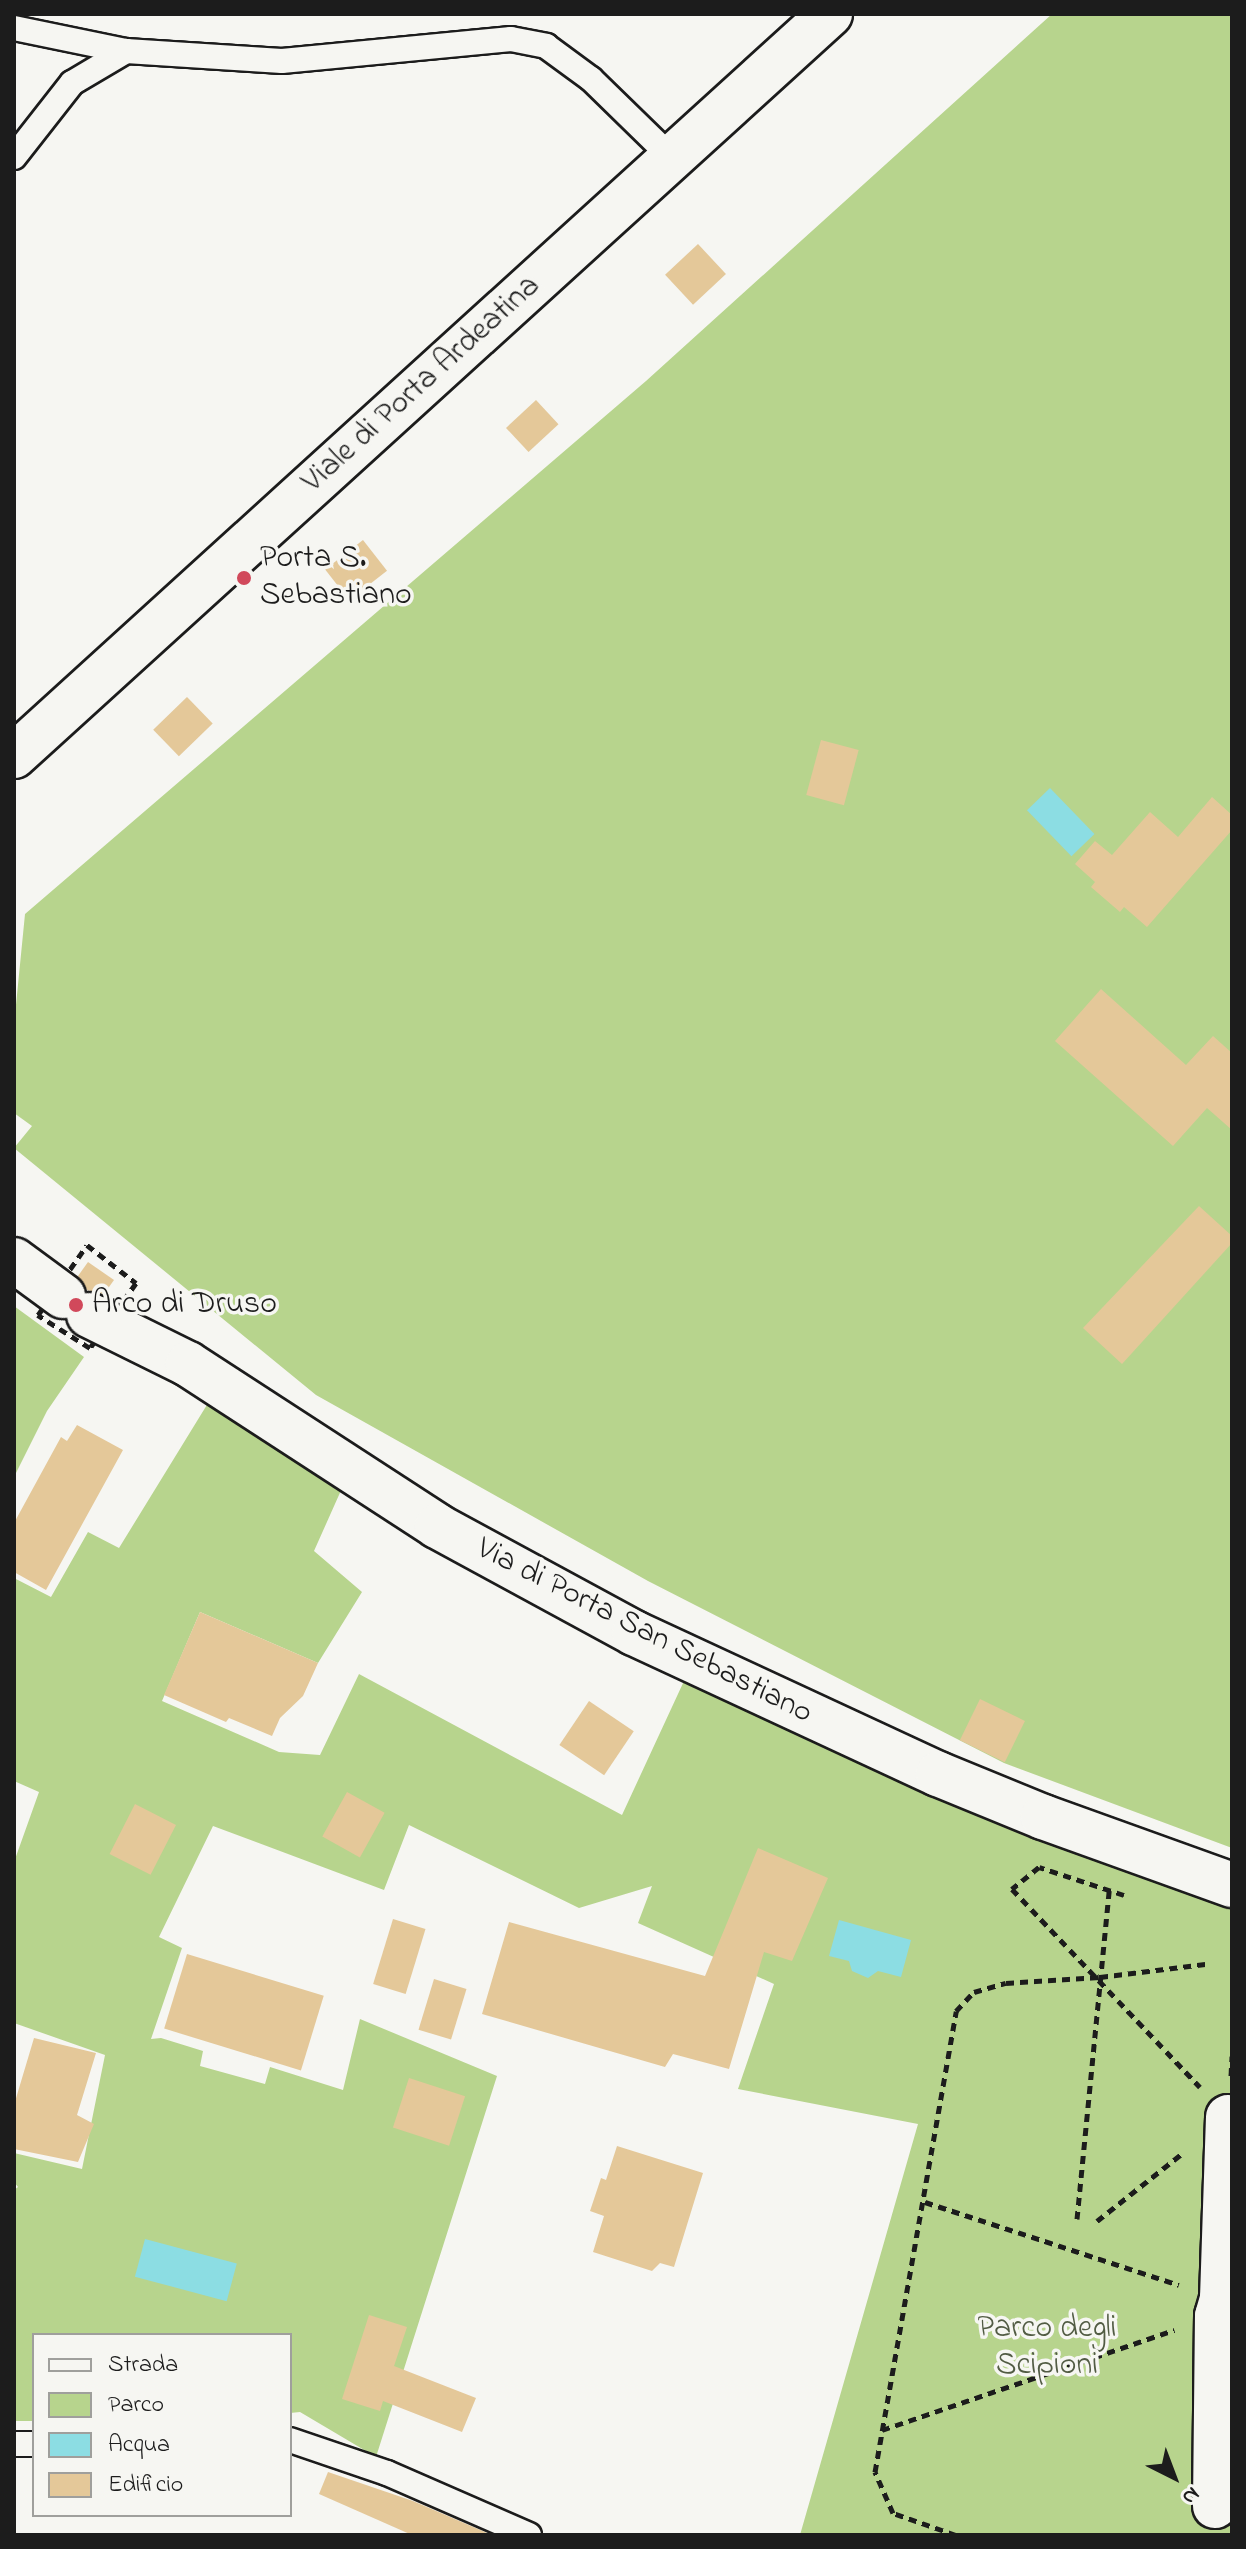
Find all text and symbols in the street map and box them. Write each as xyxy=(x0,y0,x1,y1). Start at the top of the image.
street label: Viale di Porta Ardeatina xyxy=(295,268,549,502)
place label: Porta S. Sebastiano xyxy=(260,541,412,616)
marker: Porta S. Sebastiano xyxy=(235,569,253,587)
place label: Arco di Druso xyxy=(92,1286,277,1324)
marker: Arco di Druso xyxy=(67,1296,85,1314)
street label: Via di Porta San Sebastiano xyxy=(470,1531,818,1733)
park label: Parco degli Scipioni xyxy=(977,2311,1117,2386)
legend xyxy=(32,2333,292,2517)
text: Strada xyxy=(108,2348,178,2383)
text: Parco xyxy=(108,2388,164,2423)
text: Acqua xyxy=(108,2428,170,2463)
north arrow xyxy=(1134,2437,1214,2517)
text: Edificio xyxy=(108,2468,183,2503)
text: N xyxy=(1174,2478,1206,2512)

